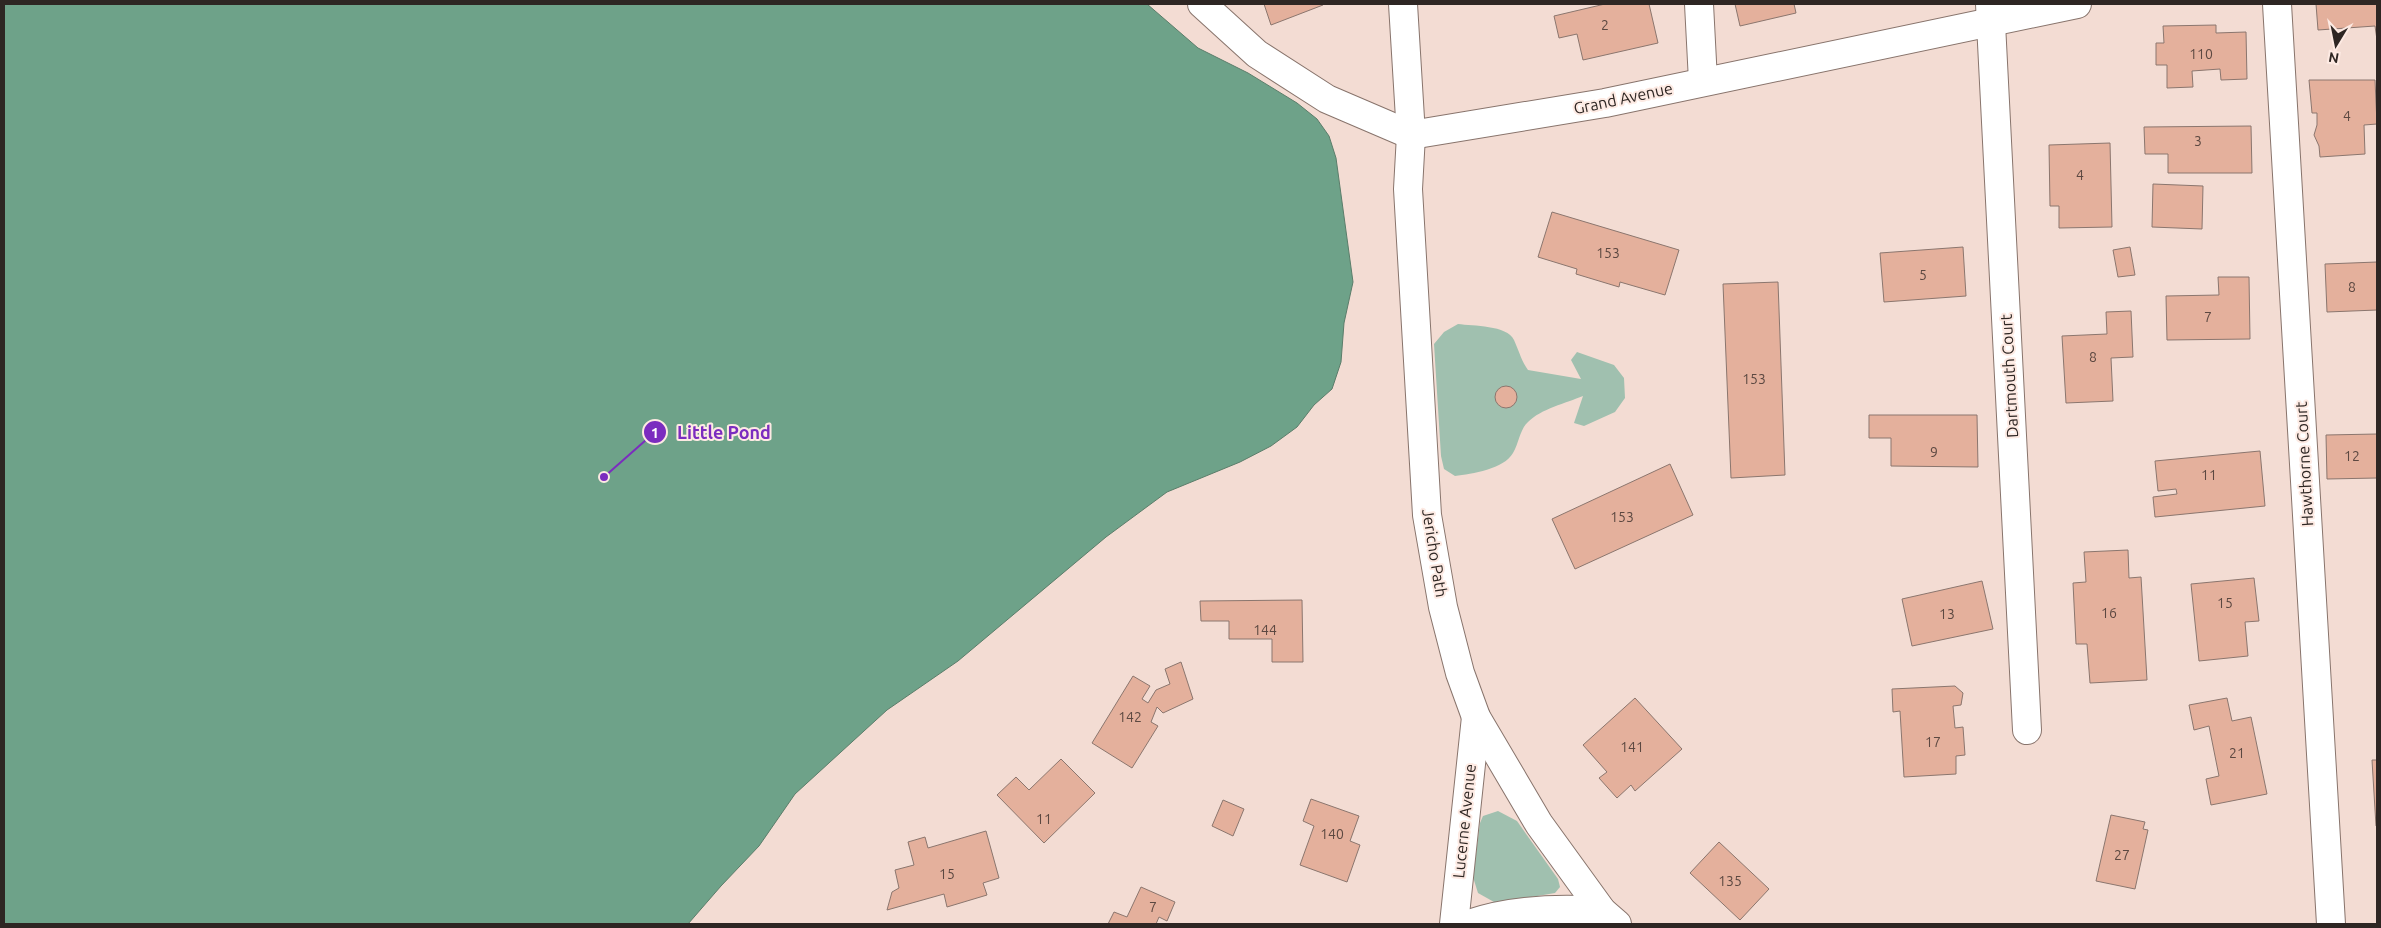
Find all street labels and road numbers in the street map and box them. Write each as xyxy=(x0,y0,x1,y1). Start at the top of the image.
street label: Grand Avenue xyxy=(1572,79,1674,117)
street label: Dartmouth Court xyxy=(1997,313,2021,438)
street label: Hawthorne Court xyxy=(2292,400,2316,527)
street label: Jericho Path xyxy=(1419,507,1451,599)
street label: Lucerne Avenue xyxy=(1449,763,1479,879)

